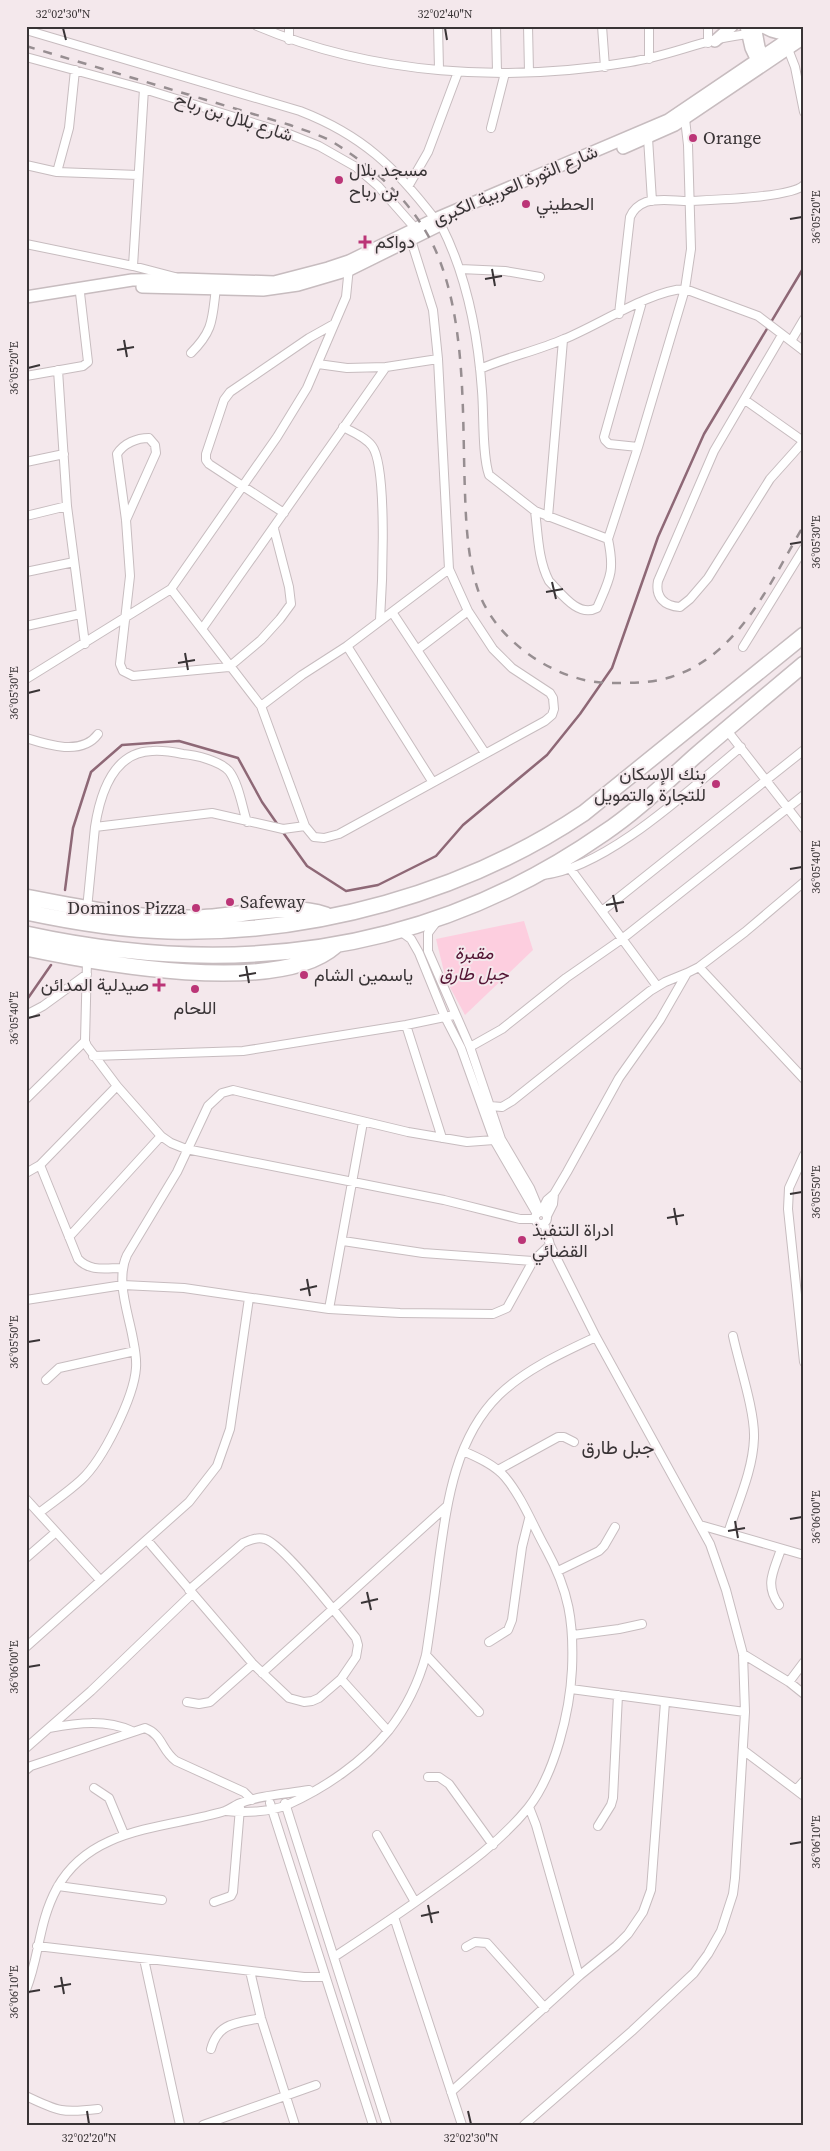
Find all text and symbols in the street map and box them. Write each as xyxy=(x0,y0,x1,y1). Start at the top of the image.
text: 32°02'30"N xyxy=(35,6,91,22)
text: 32°02'40"N xyxy=(417,6,473,22)
street label: شارع بلال بن رباح xyxy=(172,86,296,147)
place label: Orange xyxy=(703,125,761,150)
marker: Orange xyxy=(687,132,699,144)
street label: شارع الثورة العربية الكبرى xyxy=(428,138,601,231)
place label: مسجد بلال بن رباح xyxy=(349,157,428,203)
marker: مسجد بلال بن رباح xyxy=(333,174,345,186)
text: 36°05'20"E xyxy=(808,190,824,244)
place label: الحطيني xyxy=(536,191,594,219)
marker: الحطيني xyxy=(520,198,532,210)
place label: دواكم xyxy=(375,229,415,254)
marker: دواكم xyxy=(359,236,371,248)
text: 36°05'20"E xyxy=(6,341,22,395)
text: 36°05'30"E xyxy=(808,515,824,569)
text: 36°05'30"E xyxy=(6,666,22,720)
place label: بنك الإسكان للتجارة والتمويل xyxy=(594,761,706,807)
marker: بنك الإسكان للتجارة والتمويل xyxy=(710,778,722,790)
text: 36°05'40"E xyxy=(808,840,824,894)
place label: Safeway xyxy=(240,889,306,914)
place label: Dominos Pizza xyxy=(67,895,187,920)
marker: Safeway xyxy=(224,896,236,908)
marker: Dominos Pizza xyxy=(190,902,202,914)
park label: مقبرة جبل طارق xyxy=(439,940,509,986)
place label: ياسمين الشام xyxy=(314,962,413,987)
marker: ياسمين الشام xyxy=(298,969,310,981)
place label: صيدلية المدائن xyxy=(41,972,149,997)
marker: صيدلية المدائن xyxy=(153,979,165,991)
marker: اللحام xyxy=(189,983,201,995)
text: 36°05'40"E xyxy=(6,991,22,1045)
place label: اللحام xyxy=(174,995,216,1020)
text: 36°05'50"E xyxy=(808,1165,824,1219)
place label: ادراة التنفيذ القضائي xyxy=(532,1217,614,1266)
marker: ادراة التنفيذ القضائي xyxy=(516,1234,528,1246)
text: 36°05'50"E xyxy=(6,1315,22,1369)
district label: جبل طارق xyxy=(582,1434,654,1460)
text: 36°06'00"E xyxy=(808,1490,824,1544)
text: 36°06'00"E xyxy=(6,1640,22,1694)
text: 36°06'10"E xyxy=(808,1815,824,1869)
text: 36°06'10"E xyxy=(6,1965,22,2019)
text: 32°02'20"N xyxy=(61,2130,117,2146)
text: 32°02'30"N xyxy=(443,2130,499,2146)

